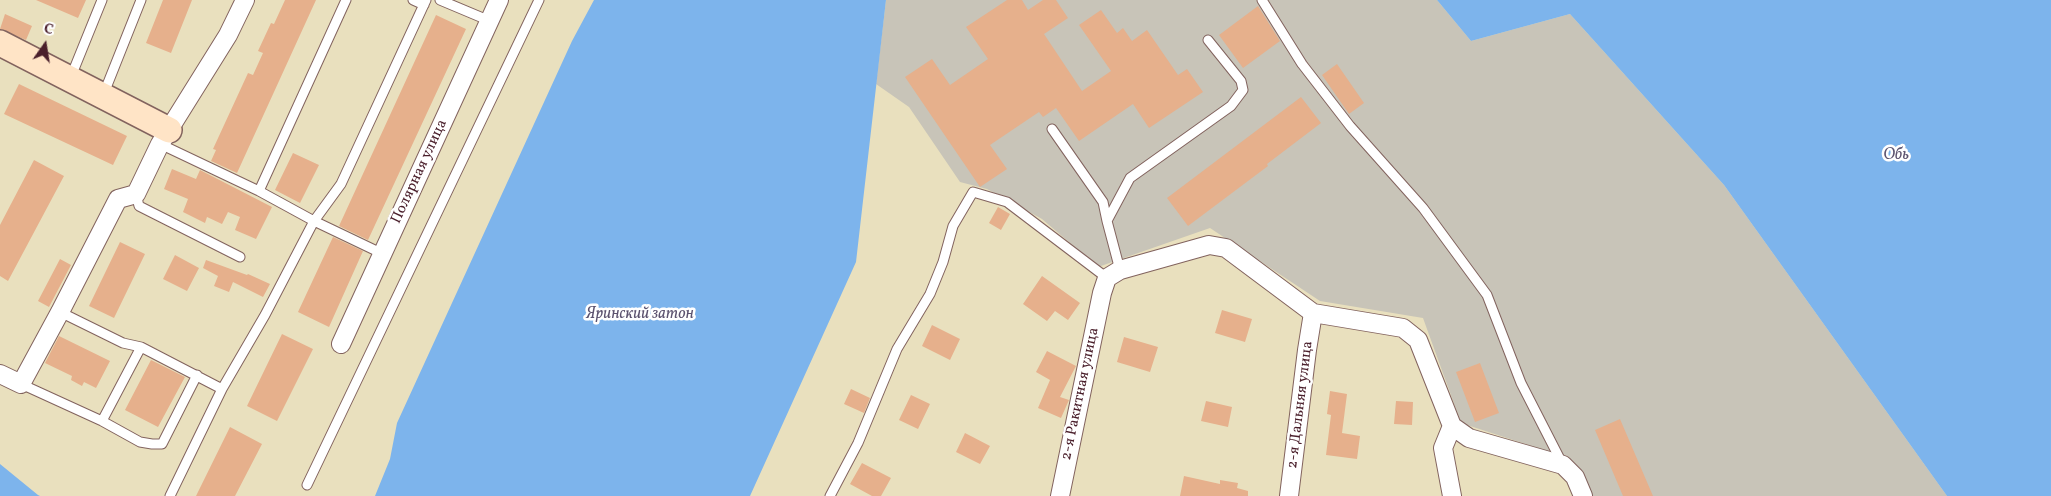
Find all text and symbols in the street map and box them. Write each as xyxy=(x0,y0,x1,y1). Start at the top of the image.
north arrow xyxy=(20,20,70,70)
text: С xyxy=(42,20,55,40)
street label: Полярная улица xyxy=(388,117,452,227)
water label: Обь xyxy=(1883,146,1909,166)
water label: Яринский затон xyxy=(586,305,694,325)
street label: 2-я Ракитная улица xyxy=(1058,326,1104,462)
street label: 2-я Дальняя улица xyxy=(1284,340,1318,470)

